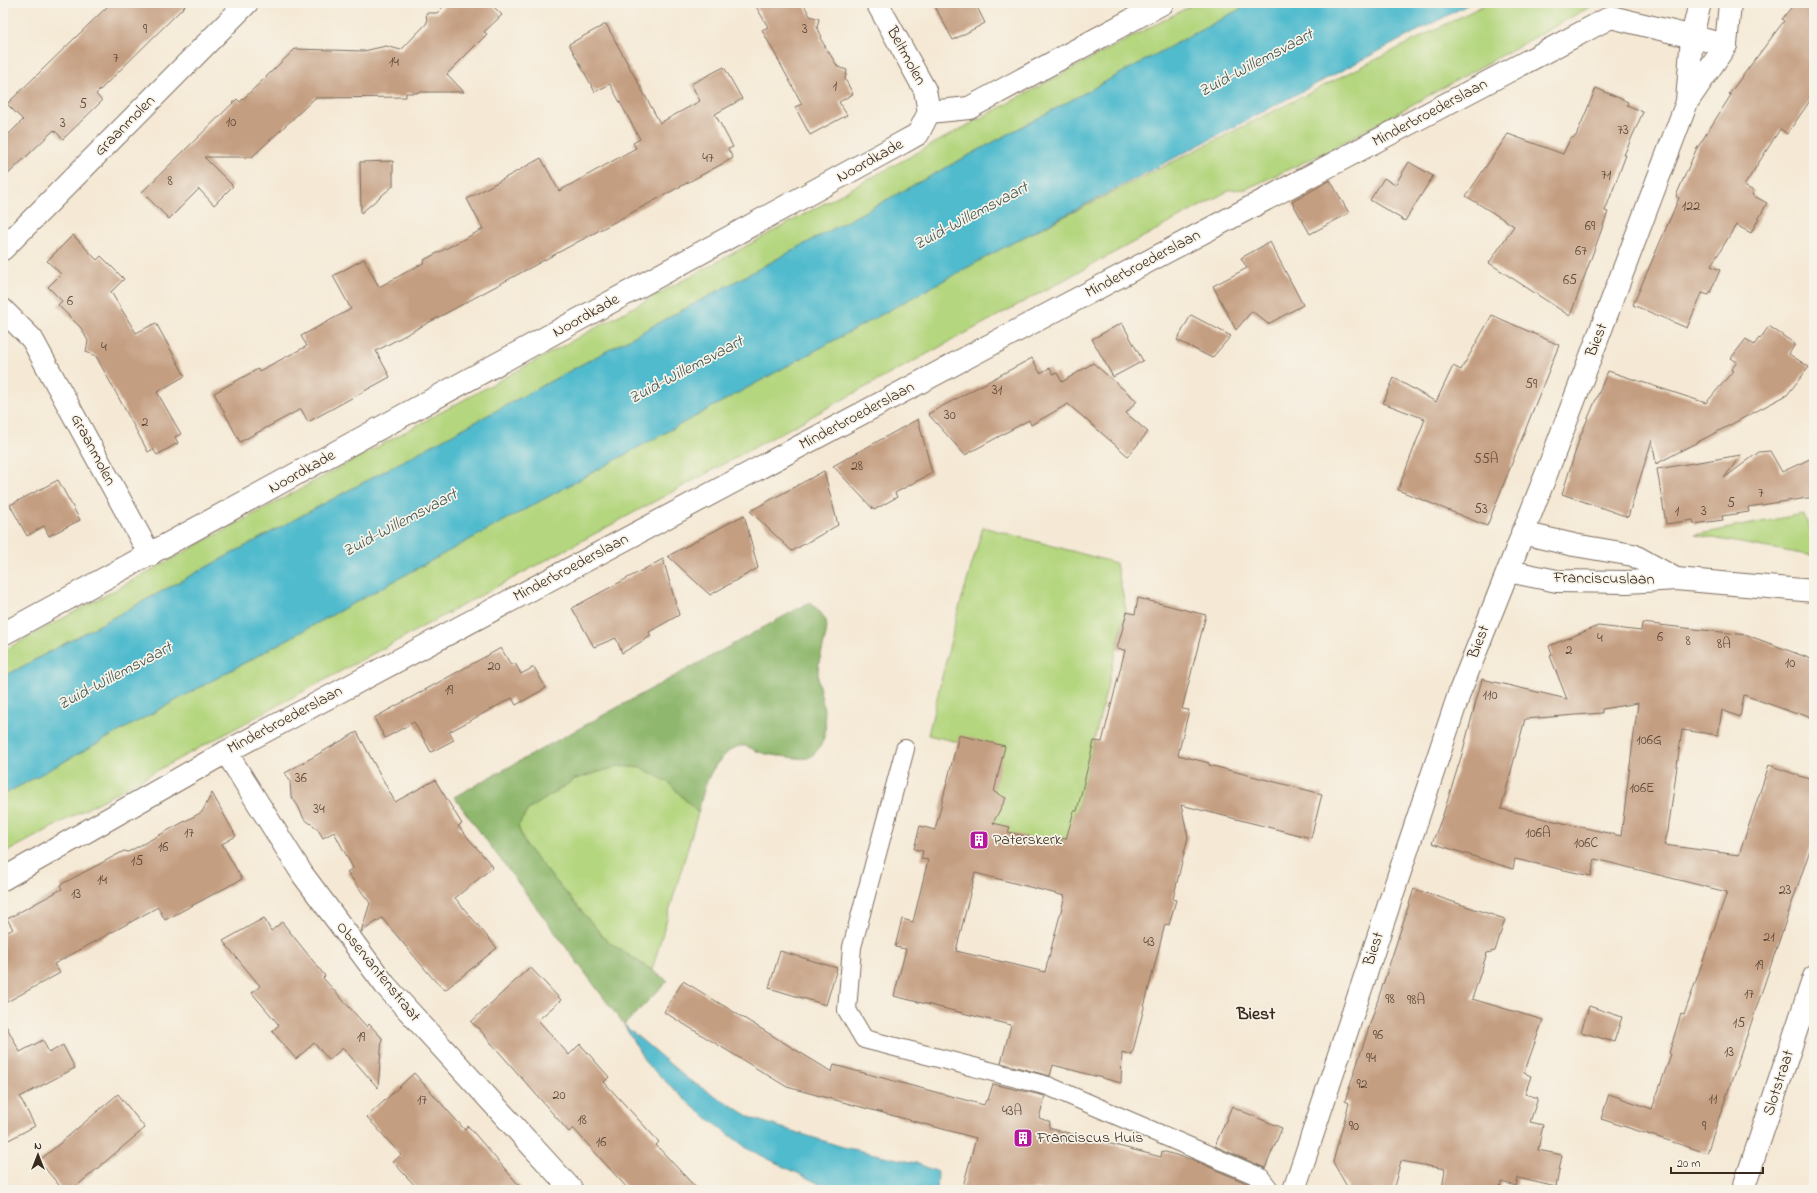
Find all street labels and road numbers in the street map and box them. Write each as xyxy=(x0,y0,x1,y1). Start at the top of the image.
street label: Beltmolen xyxy=(880,21,932,90)
street label: Minderbroederslaan xyxy=(1368,72,1492,154)
street label: Graanmolen xyxy=(89,90,161,162)
street label: Noordkade xyxy=(832,132,909,189)
street label: Minderbroederslaan xyxy=(1081,223,1205,305)
street label: Noordkade xyxy=(548,287,625,344)
street label: Biest xyxy=(1579,319,1615,361)
street label: Minderbroederslaan xyxy=(795,375,919,457)
street label: Graanmolen xyxy=(64,410,122,490)
street label: Noordkade xyxy=(264,443,341,500)
street label: Minderbroederslaan xyxy=(509,527,633,609)
street label: Franciscuslaan xyxy=(1552,566,1655,592)
street label: Biest xyxy=(1461,621,1497,663)
street label: Minderbroederslaan xyxy=(223,679,347,761)
street label: Observantenstraat xyxy=(330,916,427,1028)
street label: Biest xyxy=(1357,928,1391,970)
street label: Slotstraat xyxy=(1757,1046,1801,1119)

